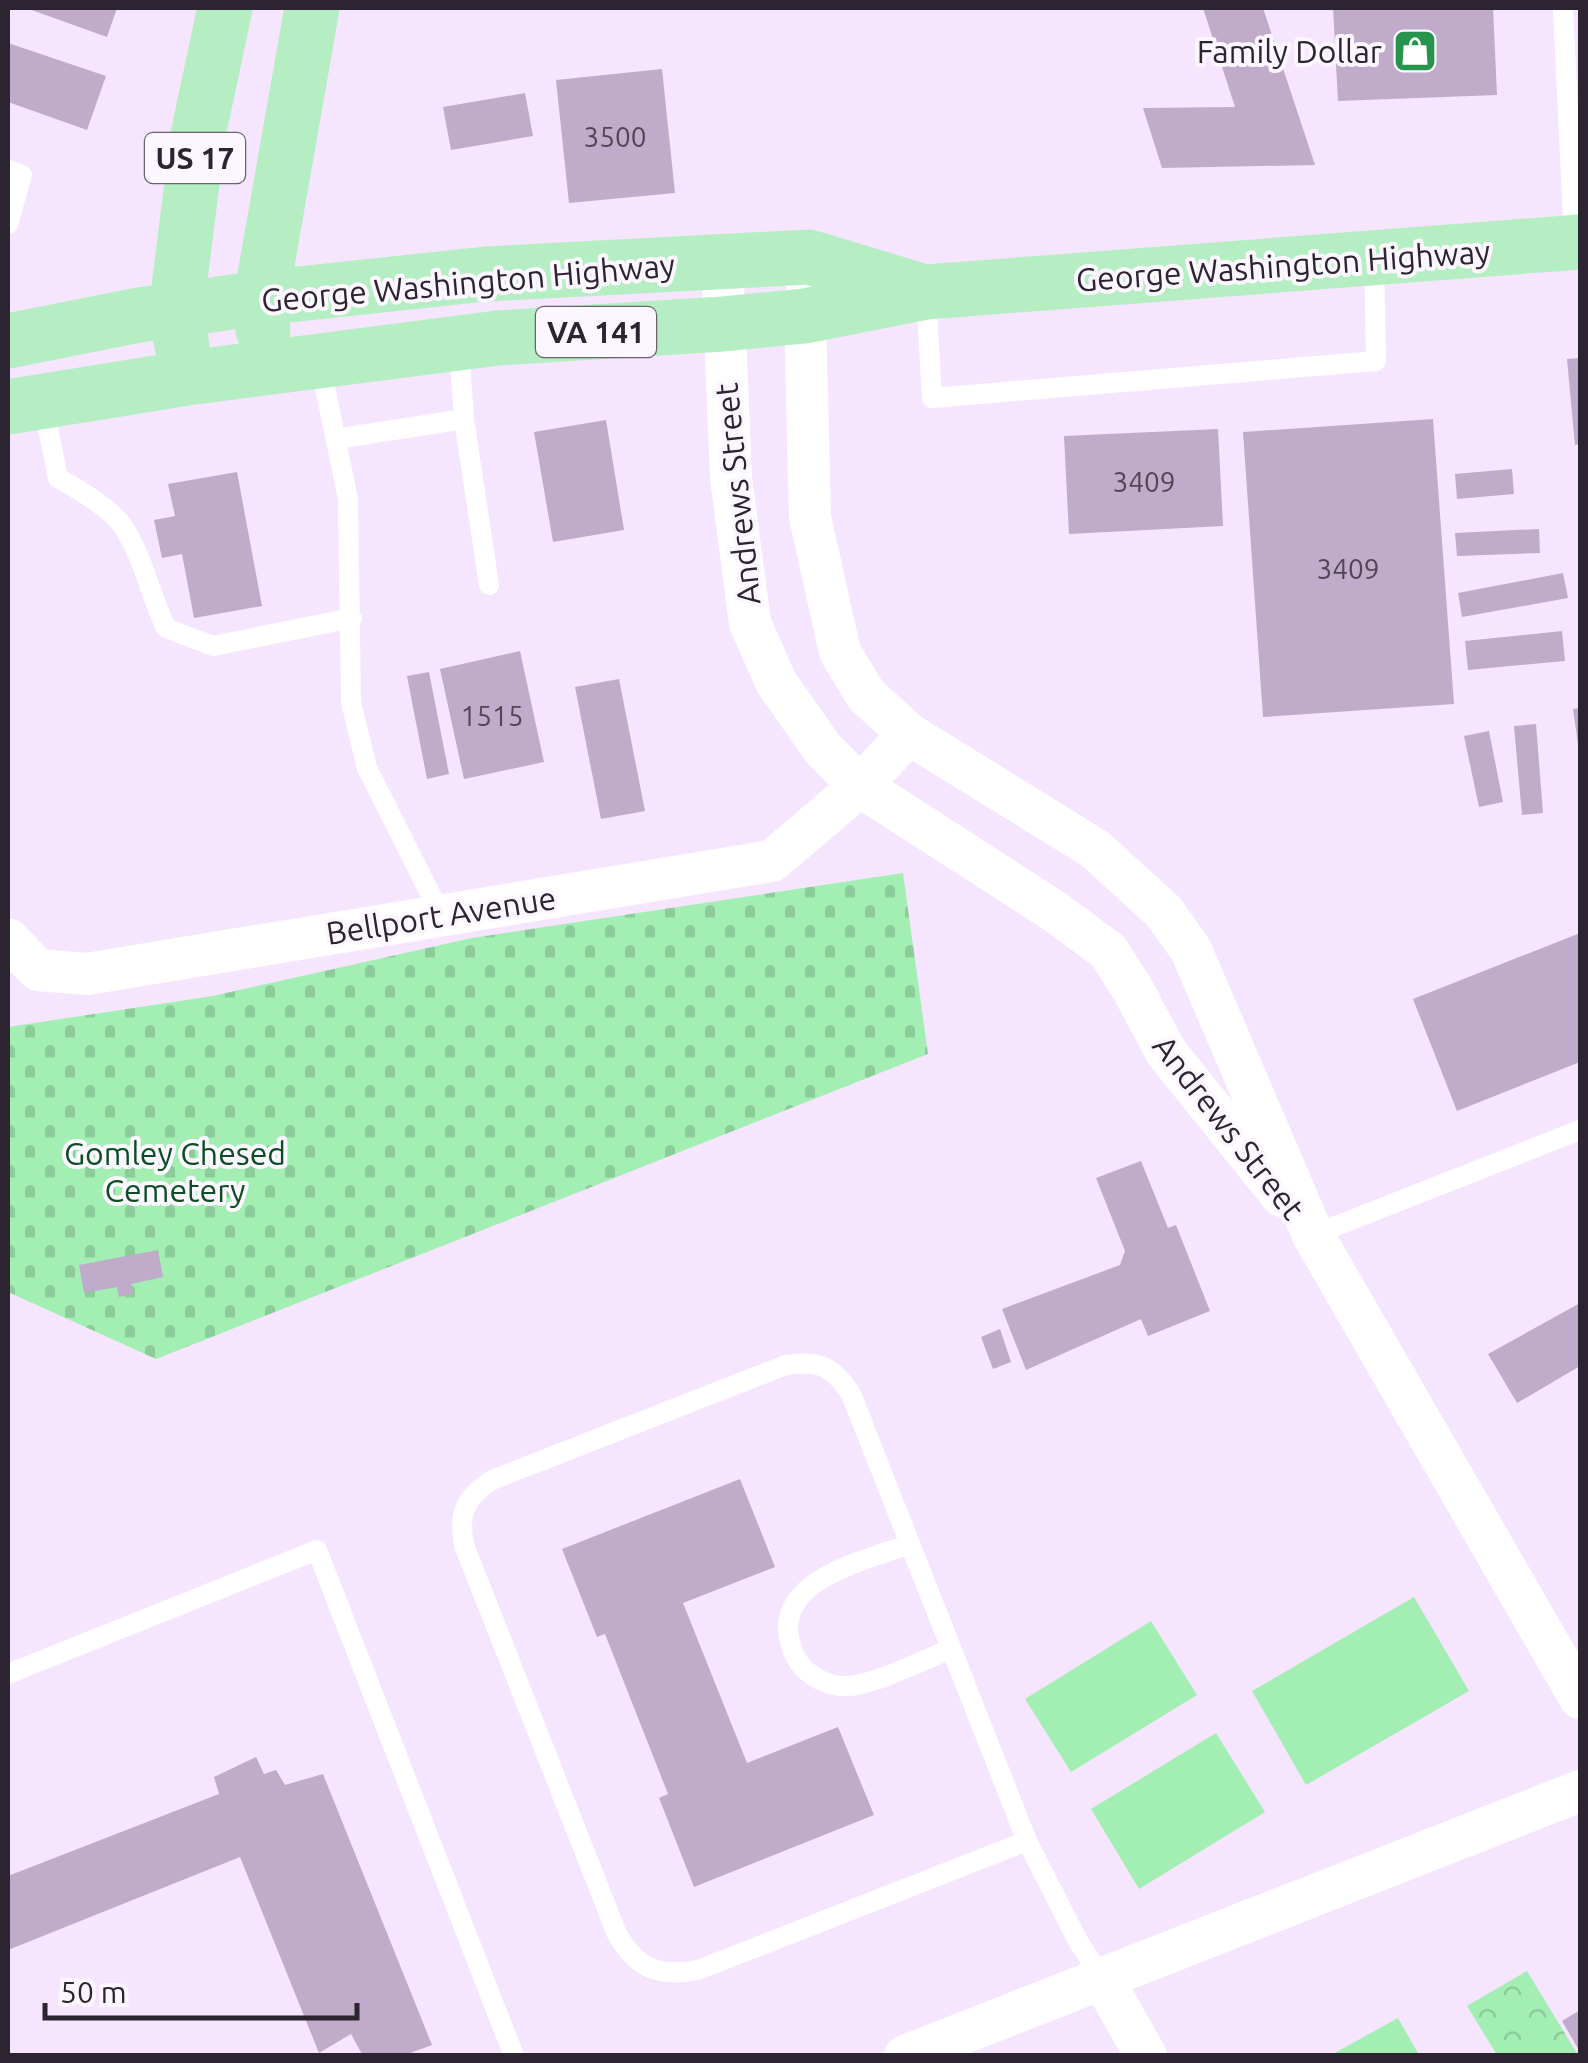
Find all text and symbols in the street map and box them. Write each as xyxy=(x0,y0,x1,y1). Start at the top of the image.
shop icon: Family Dollar xyxy=(1392,28,1438,74)
place label: Family Dollar xyxy=(1197,33,1382,69)
house number: 3500 xyxy=(583,121,647,152)
road number: US 17 xyxy=(145,133,245,183)
street label: George Washington Highway xyxy=(1075,233,1491,297)
street label: George Washington Highway xyxy=(260,246,676,318)
road number: VA 141 xyxy=(536,307,656,357)
street label: Andrews Street xyxy=(707,381,767,607)
house number: 3409 xyxy=(1112,466,1176,497)
house number: 3409 xyxy=(1316,553,1380,584)
house number: 1515 xyxy=(460,700,524,731)
street label: Bellport Avenue xyxy=(324,879,558,951)
street label: Andrews Street xyxy=(1146,1028,1312,1226)
park label: Gomley Chesed Cemetery xyxy=(64,1135,286,1208)
scale bar xyxy=(45,1958,358,2020)
text: 50 m xyxy=(60,1975,127,2009)

